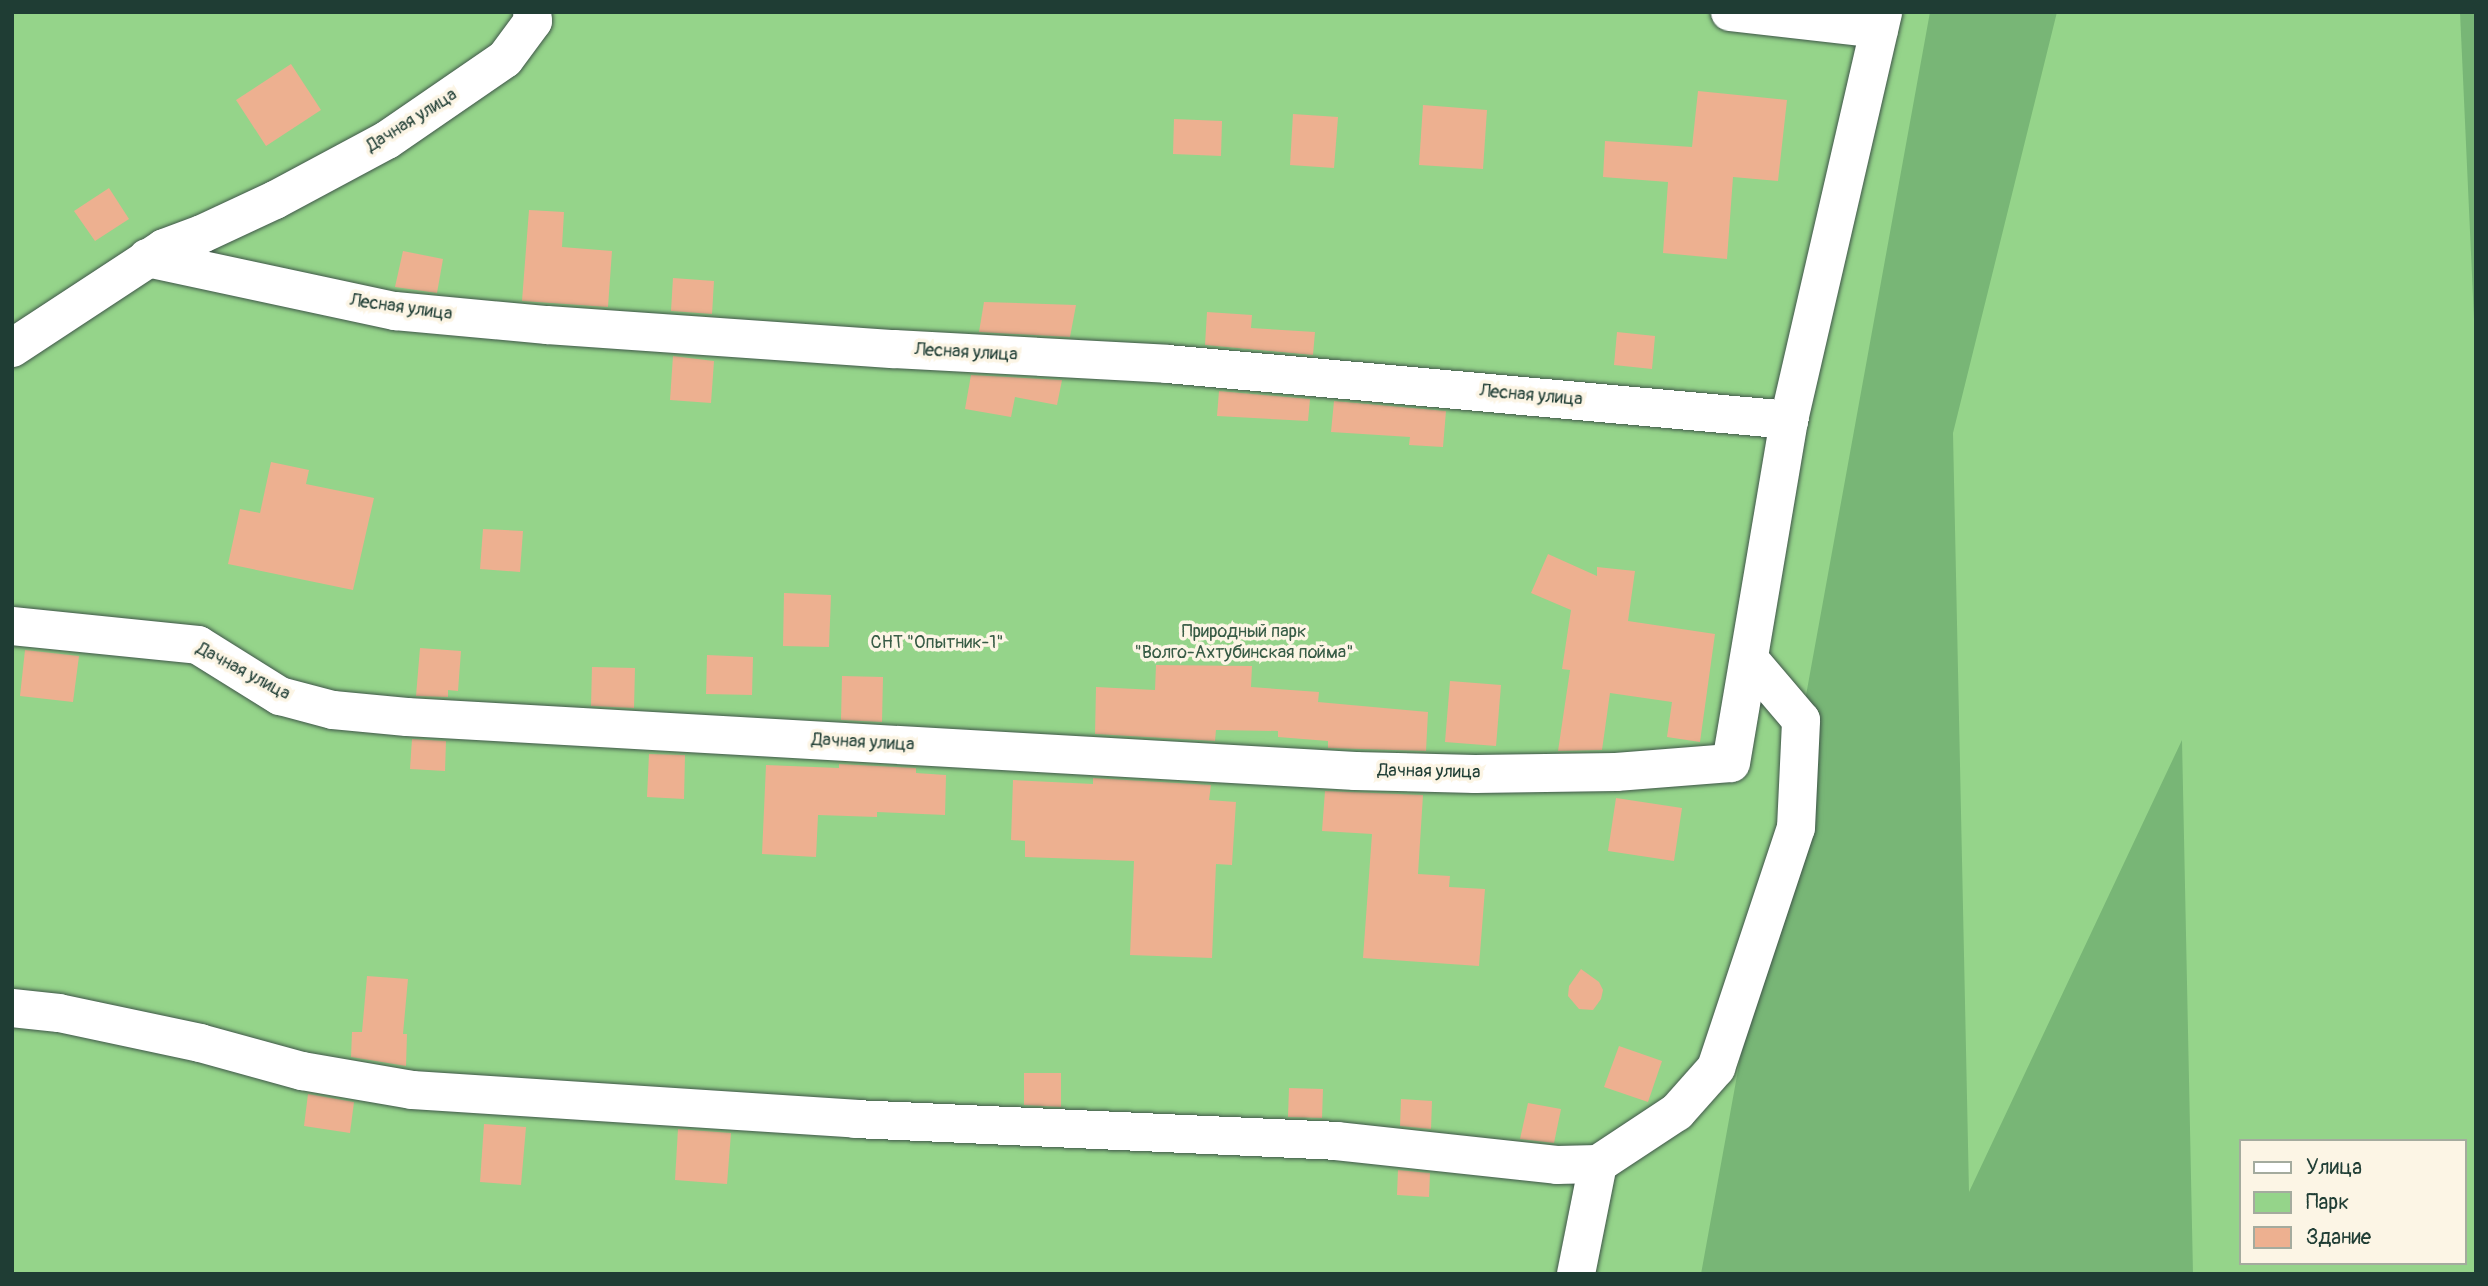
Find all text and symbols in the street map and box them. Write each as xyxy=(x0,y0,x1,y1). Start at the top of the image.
street label: Дачная улица xyxy=(363,85,461,157)
street label: Лесная улица xyxy=(348,290,454,326)
street label: Лесная улица xyxy=(914,340,1018,366)
street label: Лесная улица xyxy=(1479,381,1583,411)
park label: Природный парк "Волго-Ахтубинская пойма" xyxy=(1135,622,1353,664)
park label: СНТ "Опытник-1" xyxy=(870,632,1004,654)
street label: Дачная улица xyxy=(193,638,293,706)
street label: Дачная улица xyxy=(811,730,915,756)
street label: Дачная улица xyxy=(1377,760,1481,784)
legend xyxy=(2240,1139,2467,1265)
text: Улица xyxy=(2306,1154,2362,1181)
text: Парк xyxy=(2306,1189,2349,1216)
text: Здание xyxy=(2306,1224,2371,1251)

